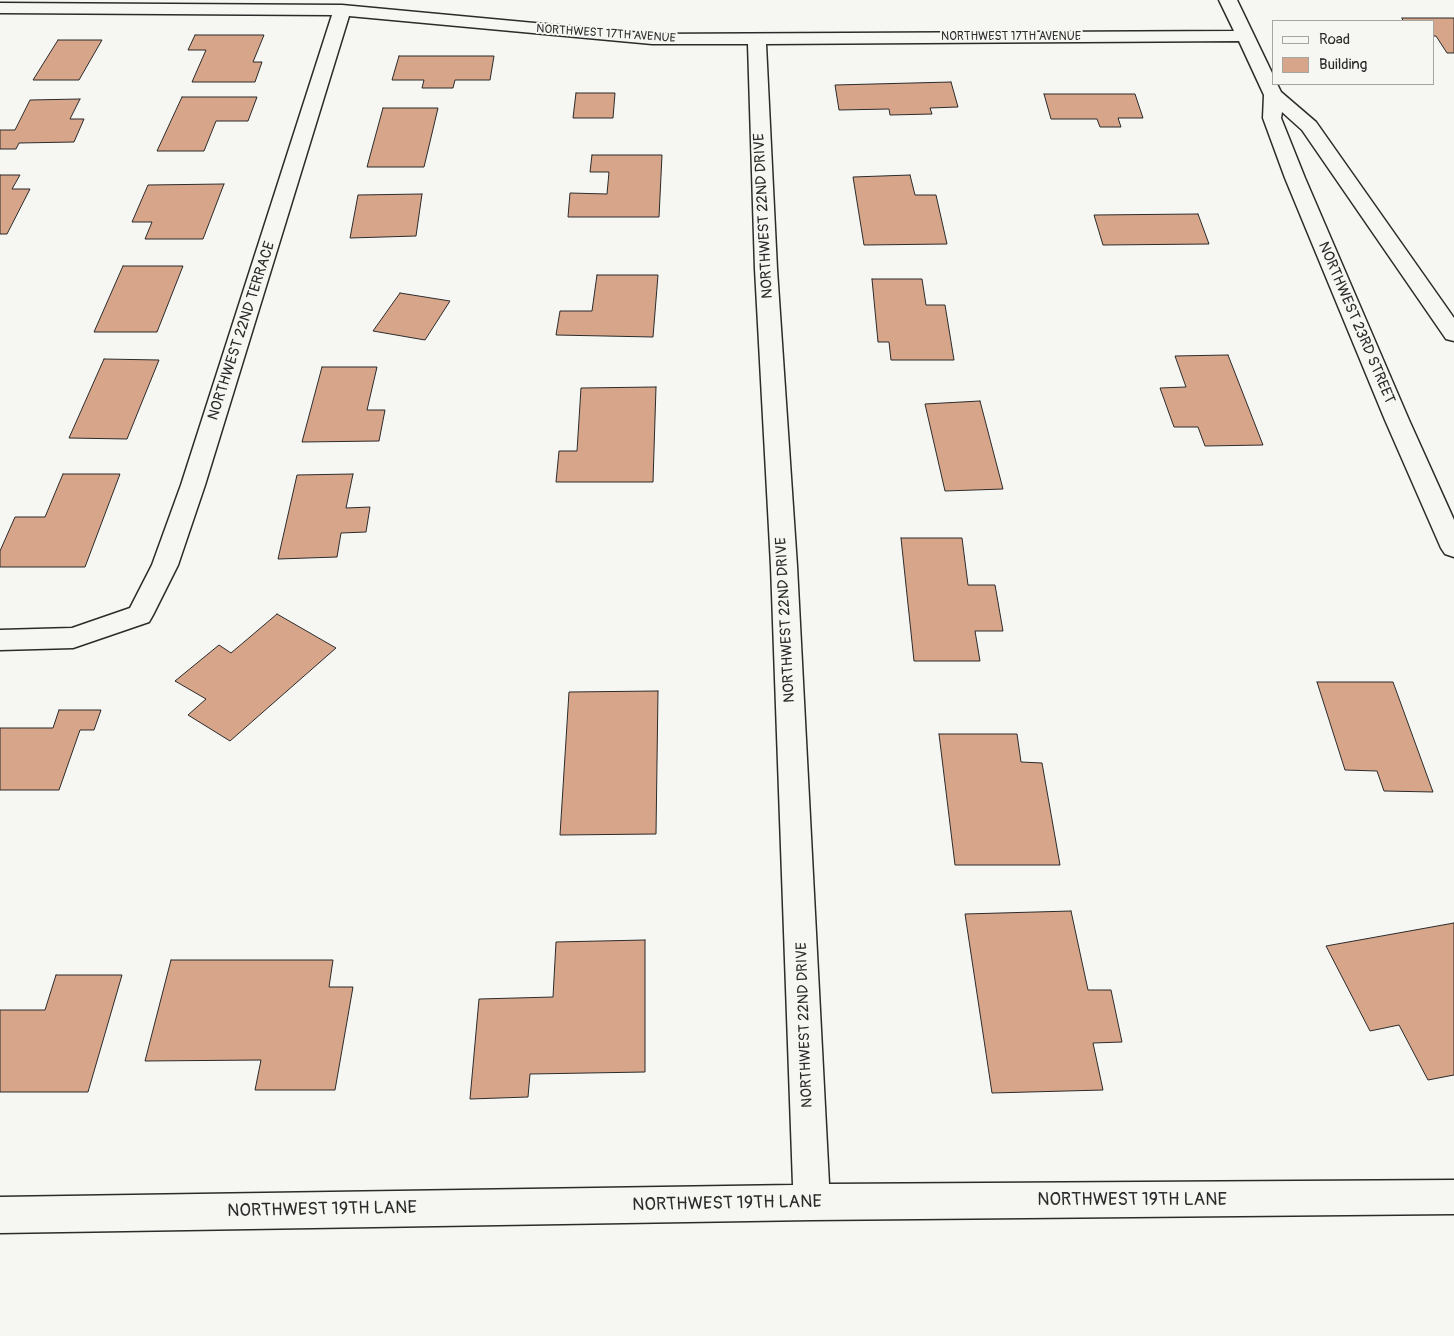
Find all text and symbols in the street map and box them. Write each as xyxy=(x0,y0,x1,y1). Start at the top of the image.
legend xyxy=(1272,20,1434,85)
street label: NORTHWEST 17TH AVENUE xyxy=(536,22,676,46)
street label: NORTHWEST 17TH AVENUE xyxy=(941,30,1081,44)
text: Road xyxy=(1319,30,1350,49)
text: Building xyxy=(1319,55,1367,74)
street label: NORTHWEST 22ND DRIVE xyxy=(751,133,777,299)
street label: NORTHWEST 22ND TERRACE xyxy=(205,239,279,423)
street label: NORTHWEST 23RD STREET xyxy=(1314,239,1398,407)
street label: NORTHWEST 22ND DRIVE xyxy=(773,537,799,703)
street label: NORTHWEST 22ND DRIVE xyxy=(793,942,817,1108)
street label: NORTHWEST 19TH LANE xyxy=(1037,1189,1227,1211)
street label: NORTHWEST 19TH LANE xyxy=(632,1192,822,1216)
street label: NORTHWEST 19TH LANE xyxy=(227,1198,417,1222)

